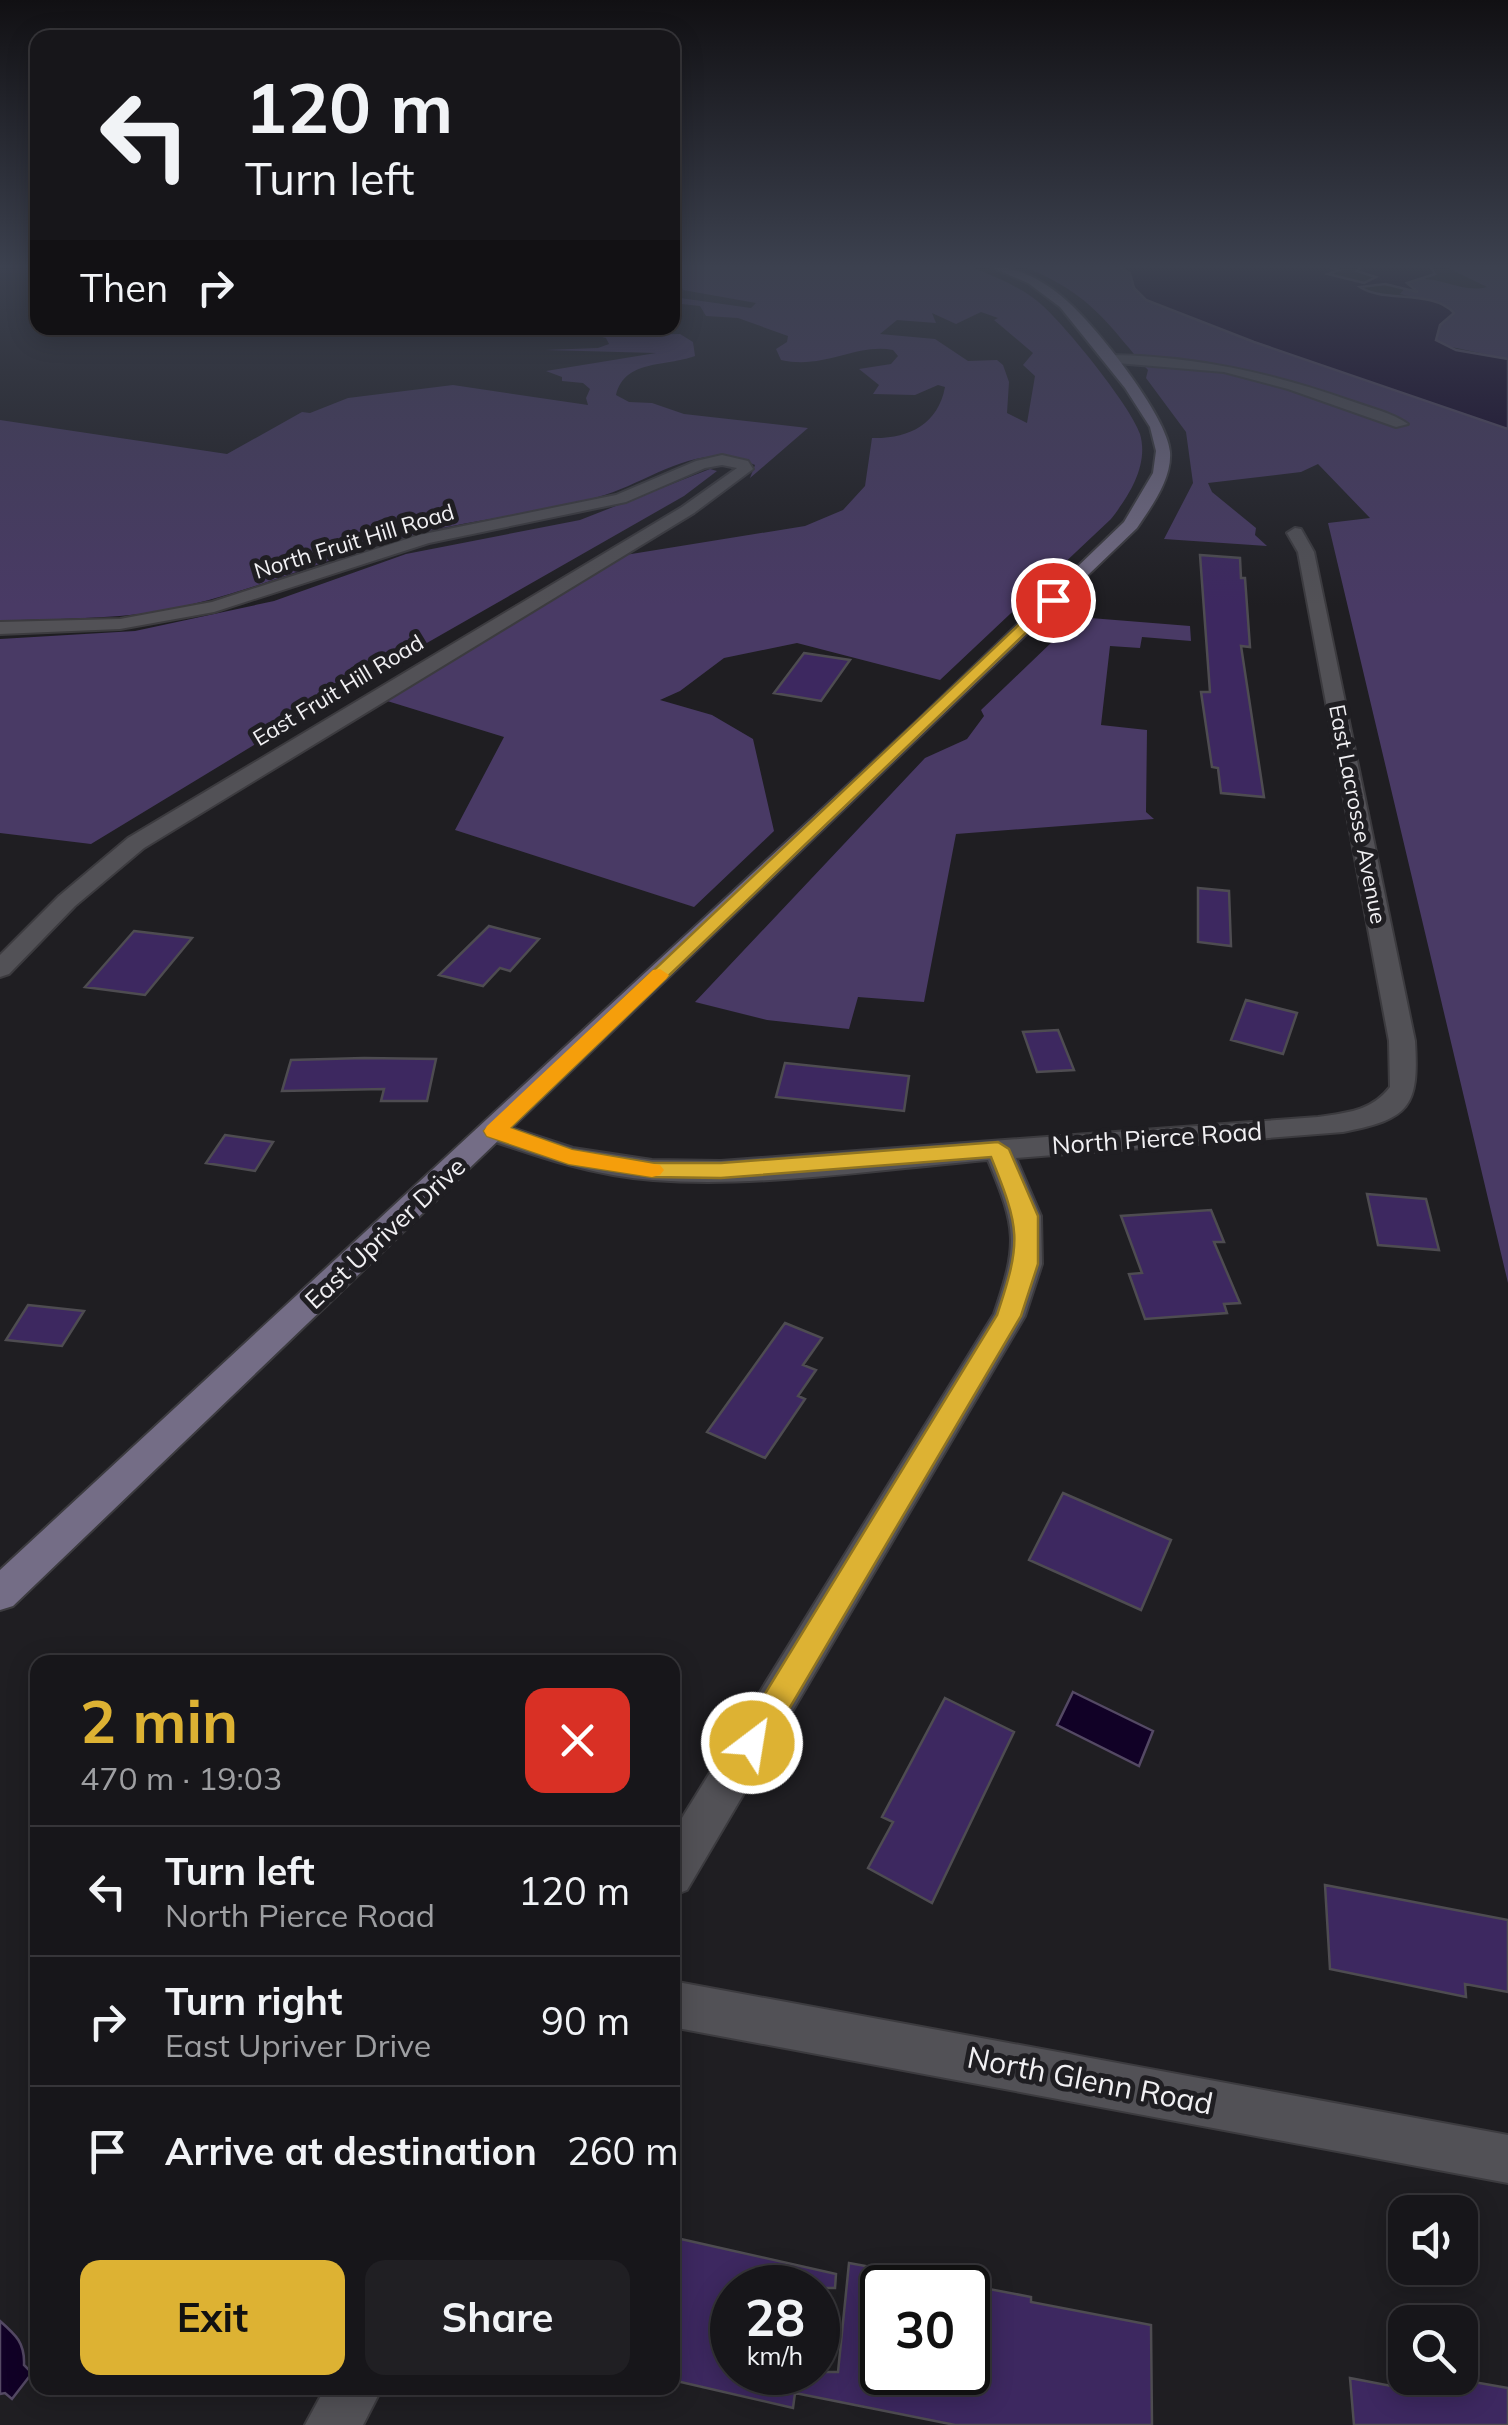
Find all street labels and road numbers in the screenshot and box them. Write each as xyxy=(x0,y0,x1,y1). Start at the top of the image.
street label: North Fruit Hill Road xyxy=(251,497,457,585)
street label: East Fruit Hill Road xyxy=(248,628,428,752)
street label: East Lacrosse Avenue xyxy=(1323,702,1393,926)
street label: North Pierce Road xyxy=(1051,1115,1263,1160)
street label: East Upriver Drive xyxy=(298,1150,471,1315)
street label: North Glenn Road xyxy=(964,2038,1216,2122)

